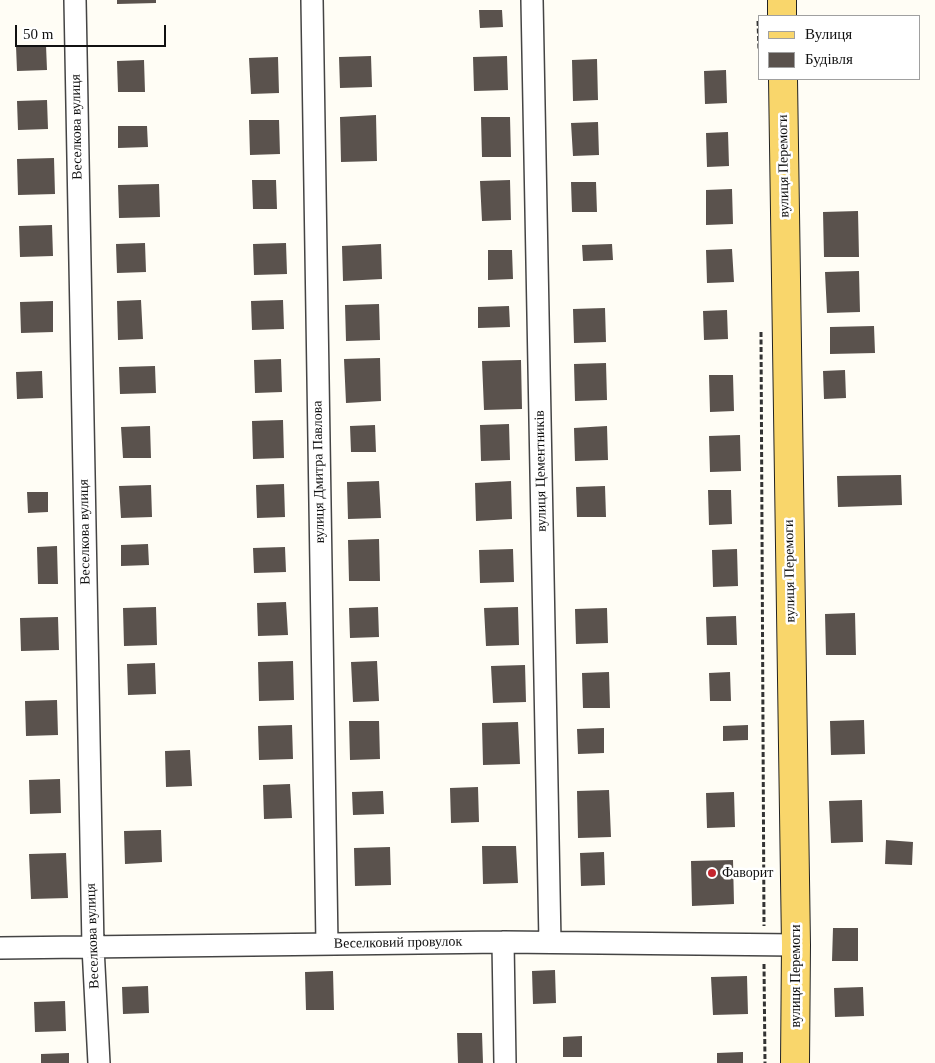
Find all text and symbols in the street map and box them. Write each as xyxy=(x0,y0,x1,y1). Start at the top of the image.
scale bar xyxy=(18,15,169,47)
legend xyxy=(758,15,920,80)
text: 50 m xyxy=(23,26,53,42)
text: Вулиця xyxy=(805,26,852,42)
text: Будівля xyxy=(805,51,853,67)
street label: Веселкова вулиця xyxy=(68,74,86,180)
street label: вулиця Перемоги xyxy=(775,114,793,218)
street label: вулиця Дмитра Павлова xyxy=(309,401,329,543)
street label: вулиця Цементників xyxy=(532,410,550,532)
street label: Веселкова вулиця xyxy=(76,479,94,585)
street label: вулиця Перемоги xyxy=(781,519,799,623)
place label: Фаворит xyxy=(722,865,773,881)
marker: Фаворит xyxy=(706,867,718,879)
street label: Веселкова вулиця xyxy=(83,883,103,989)
street label: вулиця Перемоги xyxy=(788,924,804,1028)
street label: Веселковий провулок xyxy=(334,933,462,953)

